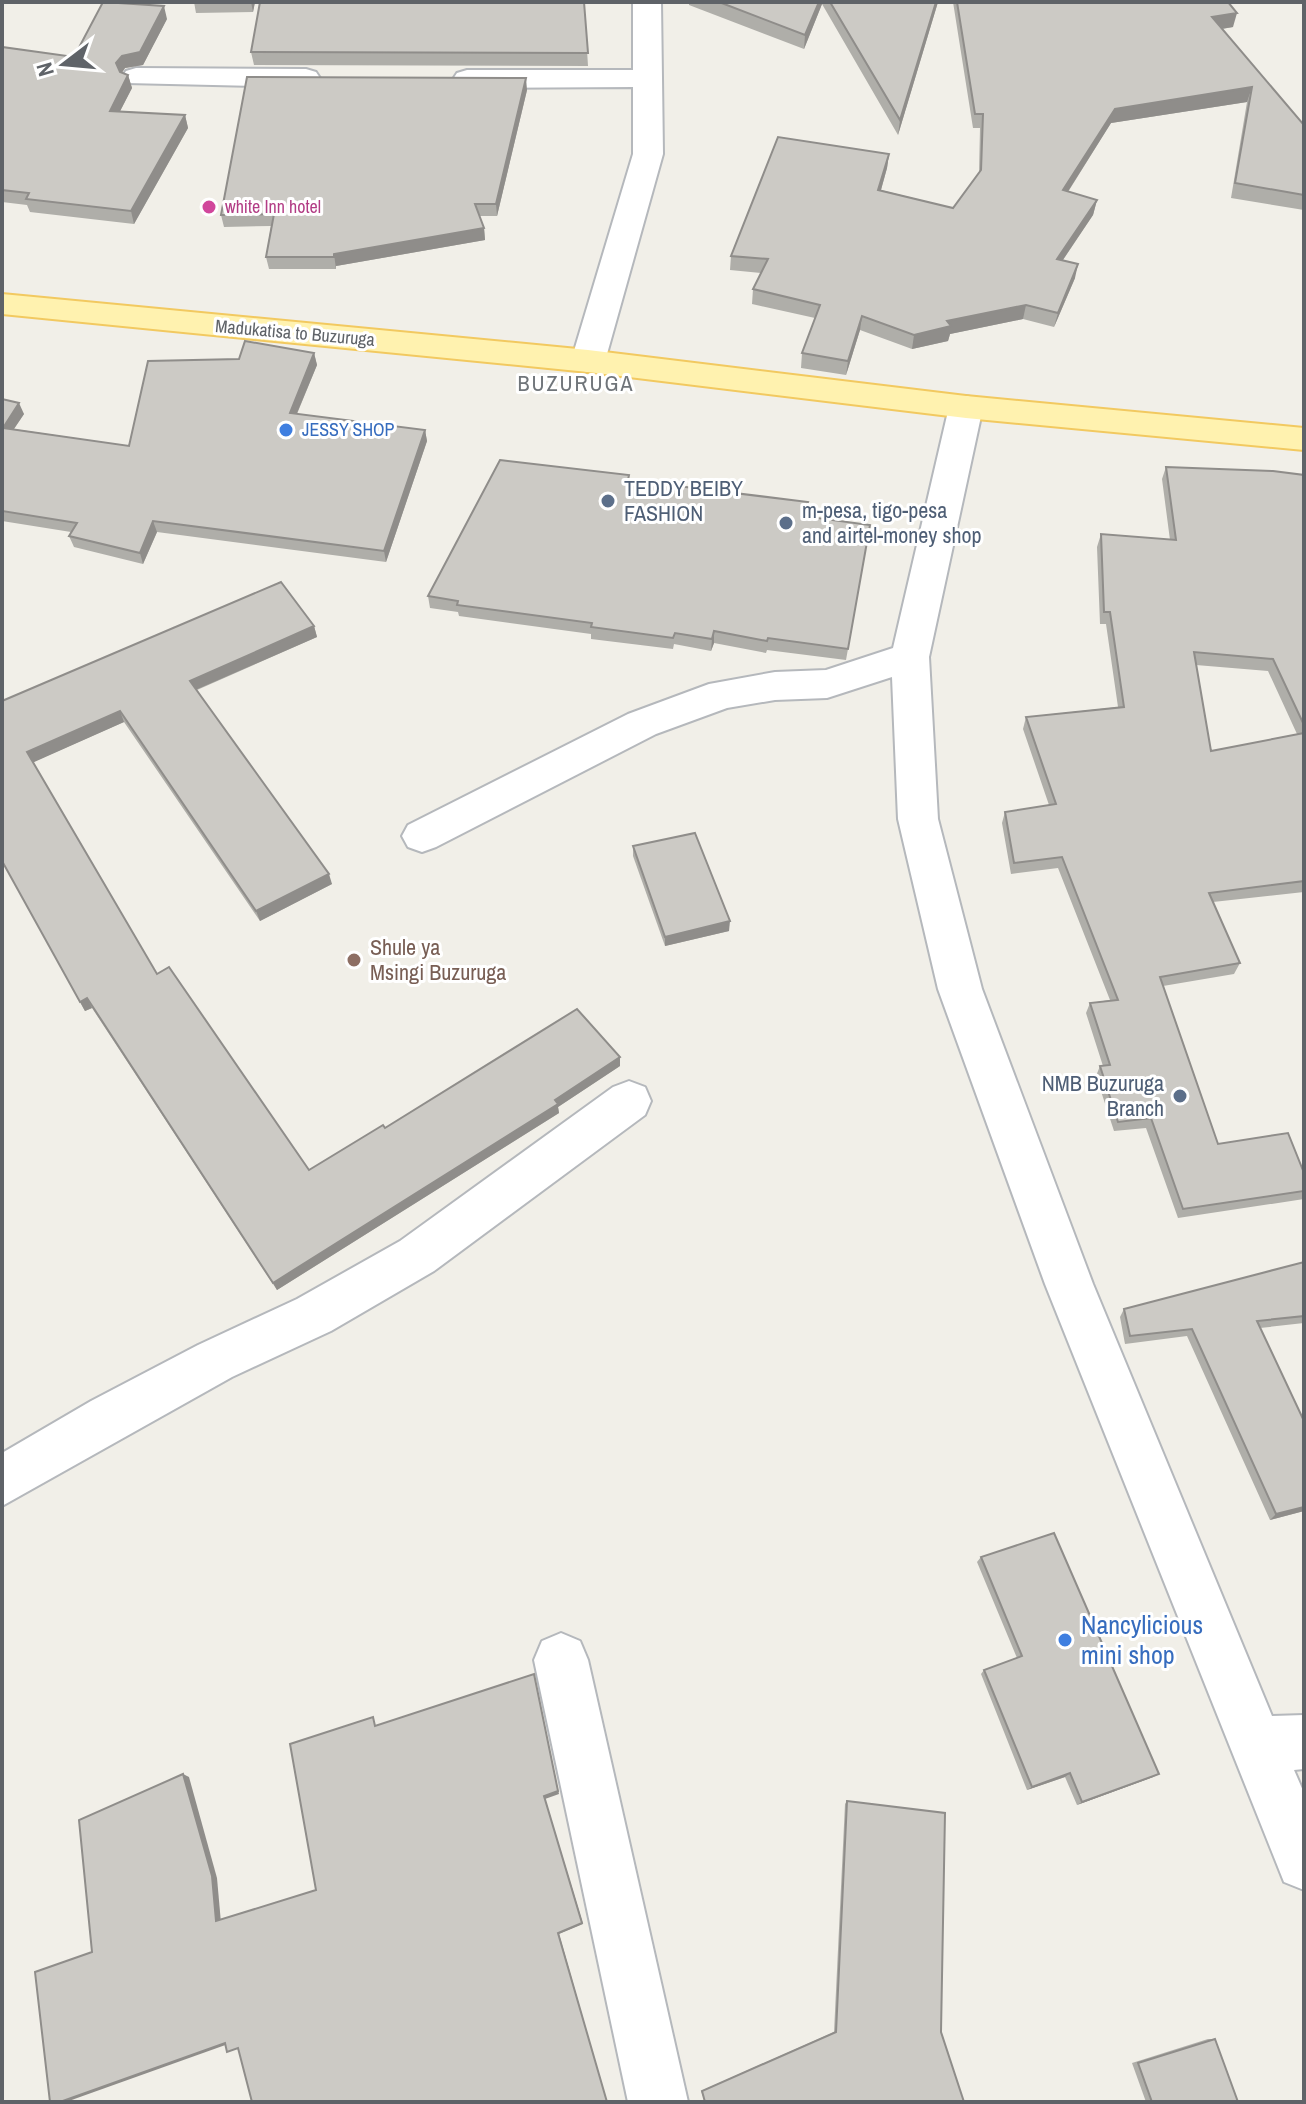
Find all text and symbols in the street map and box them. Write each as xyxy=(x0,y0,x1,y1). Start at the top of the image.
north arrow xyxy=(24,24,104,104)
text: N xyxy=(29,59,61,80)
place label: white Inn hotel xyxy=(225,194,321,219)
marker: white Inn hotel xyxy=(200,198,218,216)
street label: Madukatisa to Buzuruga xyxy=(214,313,376,352)
district label: BUZURUGA xyxy=(517,368,635,398)
place label: JESSY SHOP xyxy=(302,417,395,442)
marker: JESSY SHOP xyxy=(277,421,295,439)
place label: TEDDY BEIBY FASHION xyxy=(624,473,743,528)
marker: TEDDY BEIBY FASHION xyxy=(599,492,617,510)
place label: m-pesa, tigo-pesa and airtel-money shop xyxy=(802,495,982,550)
marker: m-pesa, tigo-pesa and airtel-money shop xyxy=(777,514,795,532)
place label: Shule ya Msingi Buzuruga xyxy=(370,932,506,987)
marker: Shule ya Msingi Buzuruga xyxy=(345,951,363,969)
place label: NMB Buzuruga Branch xyxy=(1042,1068,1164,1123)
marker: NMB Buzuruga Branch xyxy=(1171,1087,1189,1105)
place label: Nancylicious mini shop xyxy=(1081,1607,1203,1672)
marker: Nancylicious mini shop xyxy=(1056,1631,1074,1649)

